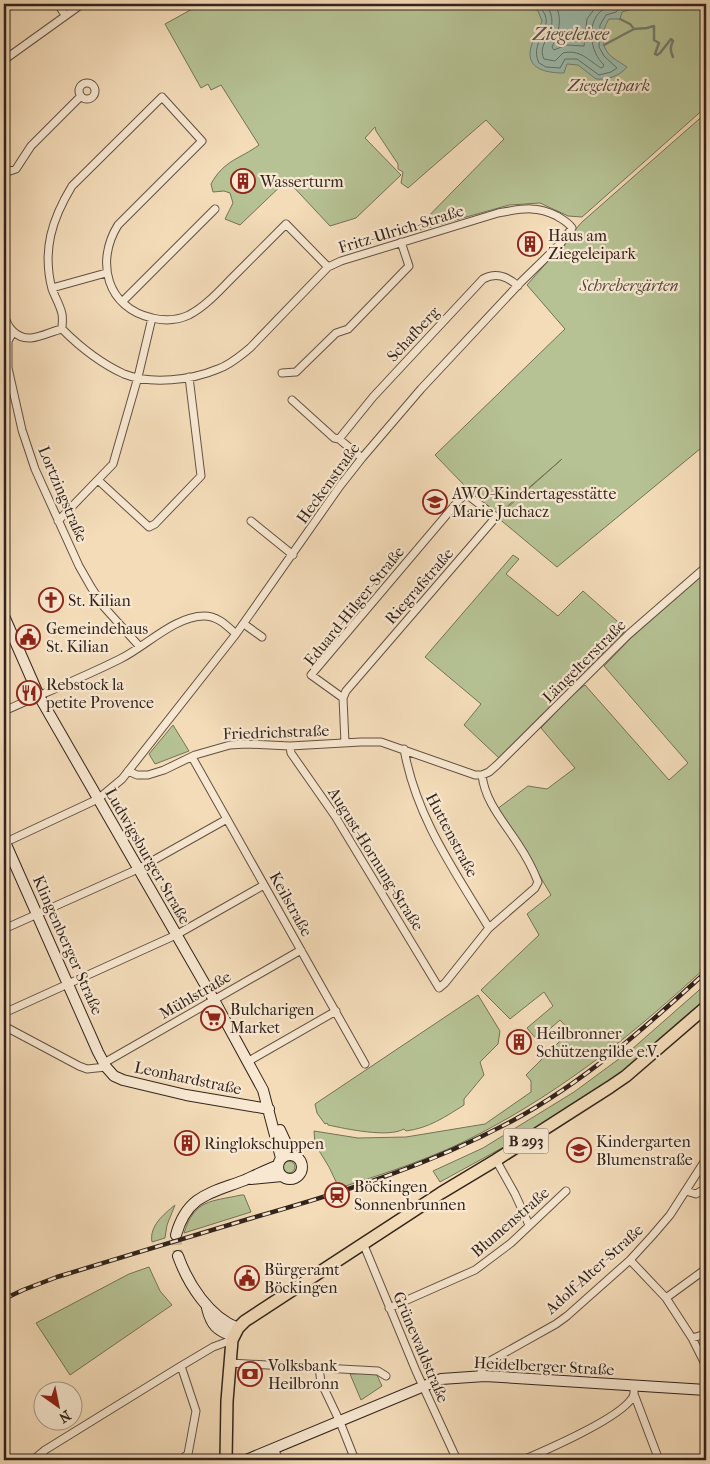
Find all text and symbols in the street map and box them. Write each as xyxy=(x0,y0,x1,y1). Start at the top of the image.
water label: Ziegeleisee xyxy=(532,24,610,45)
park label: Ziegeleipark xyxy=(567,76,650,95)
building icon: Wasserturm xyxy=(230,168,256,194)
place label: Wasserturm xyxy=(259,172,344,191)
street label: Fritz-Ulrich-Straße xyxy=(336,201,466,257)
place label: Haus am Ziegeleipark xyxy=(548,226,636,263)
building icon: Haus am Ziegeleipark xyxy=(517,231,543,257)
park label: Schrebergärten xyxy=(579,276,678,295)
street label: Schafberg xyxy=(383,302,444,366)
street label: Heckenstraße xyxy=(292,439,364,527)
street label: Lortzingstraße xyxy=(34,443,92,545)
place label: AWO-Kindertagesstätte Marie Juchacz xyxy=(451,484,616,521)
school or university icon: AWO-Kindertagesstätte Marie Juchacz xyxy=(422,489,448,515)
street label: Eduard-Hilger-Straße xyxy=(300,542,408,670)
street label: Riegrafstraße xyxy=(381,544,457,628)
church icon: St. Kilian xyxy=(38,587,64,613)
place label: St. Kilian xyxy=(68,591,131,610)
street label: Längelterstraße xyxy=(538,615,630,707)
place label: Gemeindehaus St. Kilian xyxy=(46,619,148,656)
public building icon: Gemeindehaus St. Kilian xyxy=(15,624,41,650)
place label: Rebstock la petite Provence xyxy=(45,675,154,712)
restaurant icon: Rebstock la petite Provence xyxy=(16,680,42,706)
street label: Friedrichstraße xyxy=(222,721,330,743)
street label: August-Hornung-Straße xyxy=(324,783,428,934)
street label: Ludwigsburger Straße xyxy=(101,785,195,927)
street label: Huttenstraße xyxy=(422,790,482,880)
street label: Keilstraße xyxy=(265,868,317,940)
street label: Klingenberger Straße xyxy=(29,872,107,1018)
street label: Mühlstraße xyxy=(156,967,234,1023)
place label: Bulcharigen Market xyxy=(230,1000,315,1037)
supermarket icon: Bulcharigen Market xyxy=(200,1005,226,1031)
place label: Heilbronner Schützengilde e.V. xyxy=(536,1024,659,1061)
building icon: Heilbronner Schützengilde e.V. xyxy=(506,1029,532,1055)
street label: Leonhardstraße xyxy=(133,1057,243,1099)
road number: B 293 xyxy=(504,1128,548,1154)
building icon: Ringlokschuppen xyxy=(174,1130,200,1156)
place label: Kindergarten Blumenstraße xyxy=(596,1132,693,1169)
place label: Ringlokschuppen xyxy=(204,1134,325,1153)
school or university icon: Kindergarten Blumenstraße xyxy=(566,1137,592,1163)
place label: Böckingen Sonnenbrunnen xyxy=(354,1177,466,1214)
station icon: Böckingen Sonnenbrunnen xyxy=(324,1182,350,1208)
street label: Blumenstraße xyxy=(467,1183,553,1261)
street label: Adolf-Alter-Straße xyxy=(540,1220,647,1319)
place label: Bürgeramt Böckingen xyxy=(264,1260,340,1297)
public building icon: Bürgeramt Böckingen xyxy=(234,1265,260,1291)
street label: Grünewaldstraße xyxy=(389,1289,453,1406)
street label: Heidelberger Straße xyxy=(473,1353,615,1379)
place label: Volksbank Heilbronn xyxy=(267,1356,340,1393)
bank icon: Volksbank Heilbronn xyxy=(237,1361,263,1387)
north arrow xyxy=(32,1382,82,1432)
text: N xyxy=(55,1406,74,1427)

